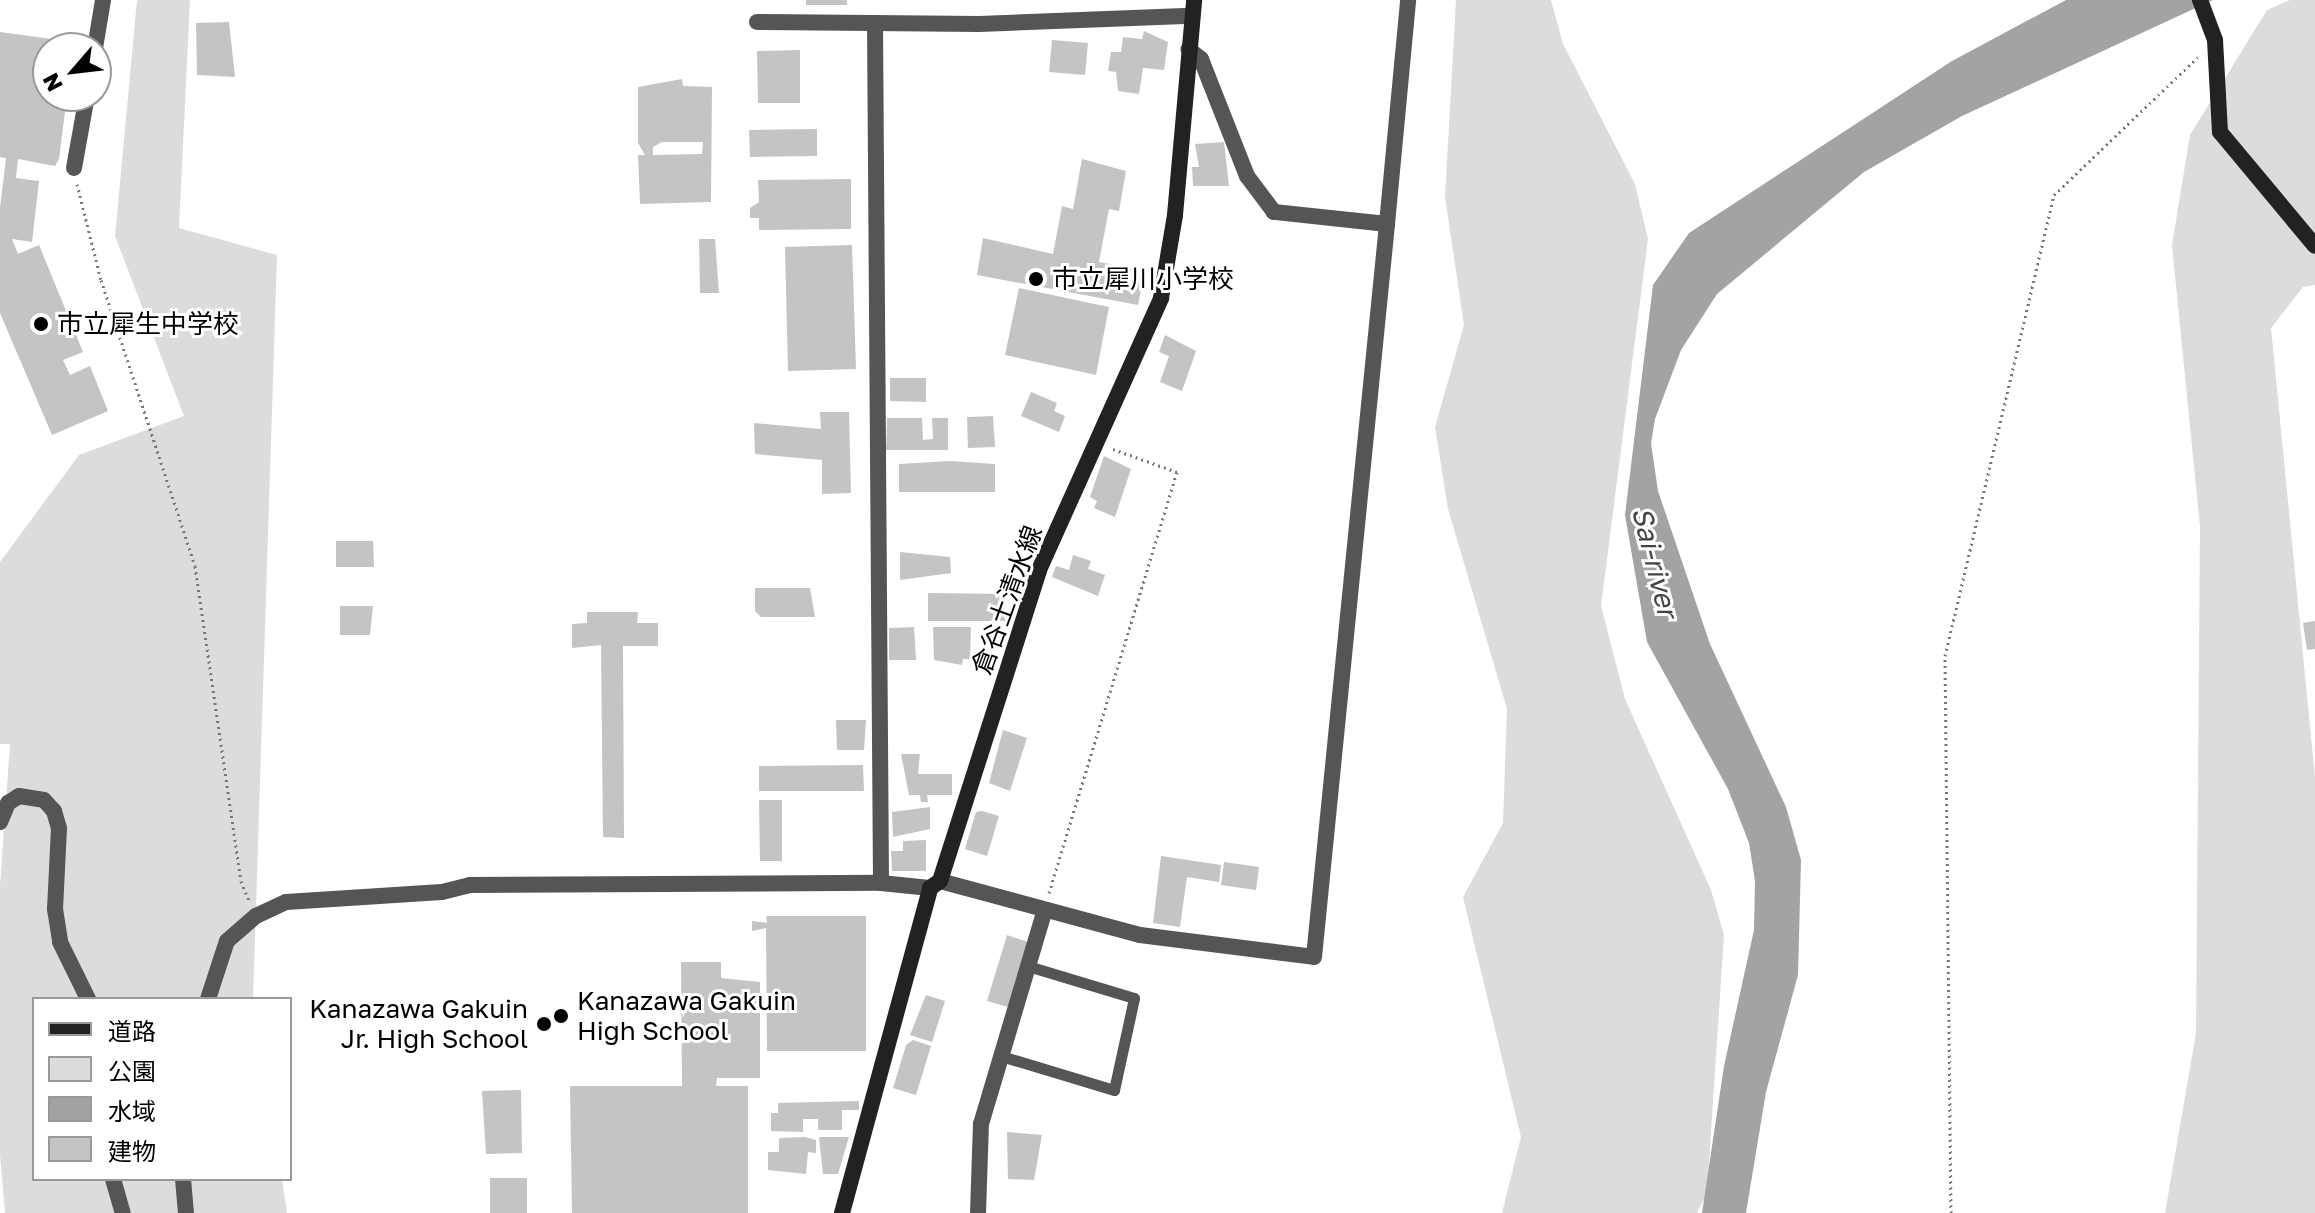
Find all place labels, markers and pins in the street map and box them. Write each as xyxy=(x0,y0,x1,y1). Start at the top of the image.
place label: 市立犀川小学校 xyxy=(1052,263,1234,295)
marker: 市立犀川小学校 xyxy=(1027,270,1045,288)
place label: 市立犀生中学校 xyxy=(57,308,239,340)
marker: 市立犀生中学校 xyxy=(32,315,50,333)
place label: Kanazawa Gakuin High School xyxy=(577,985,796,1046)
place label: Kanazawa Gakuin Jr. High School xyxy=(309,993,528,1054)
marker: Kanazawa Gakuin High School xyxy=(552,1007,570,1025)
marker: Kanazawa Gakuin Jr. High School xyxy=(535,1015,553,1033)

